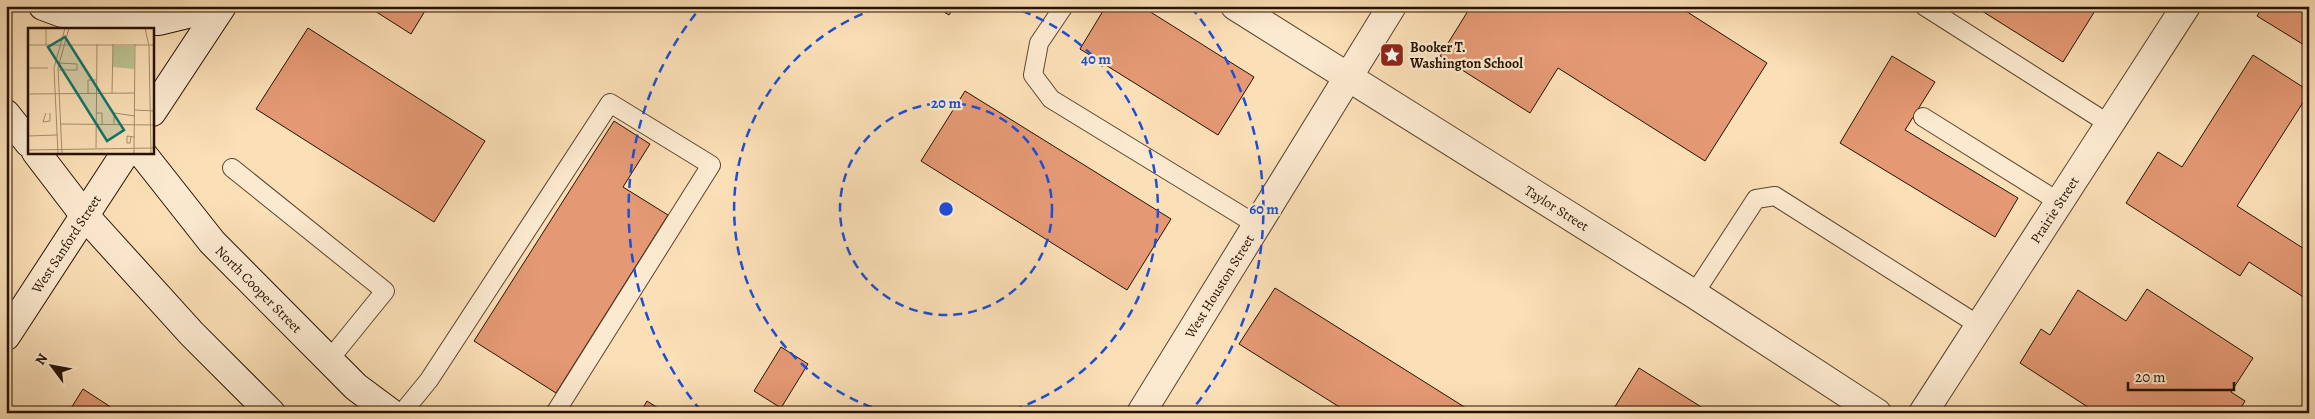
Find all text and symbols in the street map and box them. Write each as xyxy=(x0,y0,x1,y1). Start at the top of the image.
inset map xyxy=(28,28,154,154)
place label: Booker T. Washington School xyxy=(1409,38,1523,73)
place icon: Booker T. Washington School xyxy=(1379,42,1405,68)
text: 40 m xyxy=(1081,49,1111,69)
text: 20 m xyxy=(931,93,961,113)
street label: Prairie Street xyxy=(2026,172,2083,247)
street label: Taylor Street xyxy=(1521,181,1593,235)
street label: West Sanford Street xyxy=(26,191,105,298)
text: 60 m xyxy=(1249,199,1279,219)
centre of rings xyxy=(937,200,955,218)
street label: West Houston Street xyxy=(1180,231,1259,342)
street label: North Cooper Street xyxy=(211,241,307,337)
north arrow xyxy=(28,342,78,392)
text: N xyxy=(31,350,52,369)
scale bar xyxy=(2128,359,2234,391)
text: 20 m xyxy=(2135,367,2166,387)

